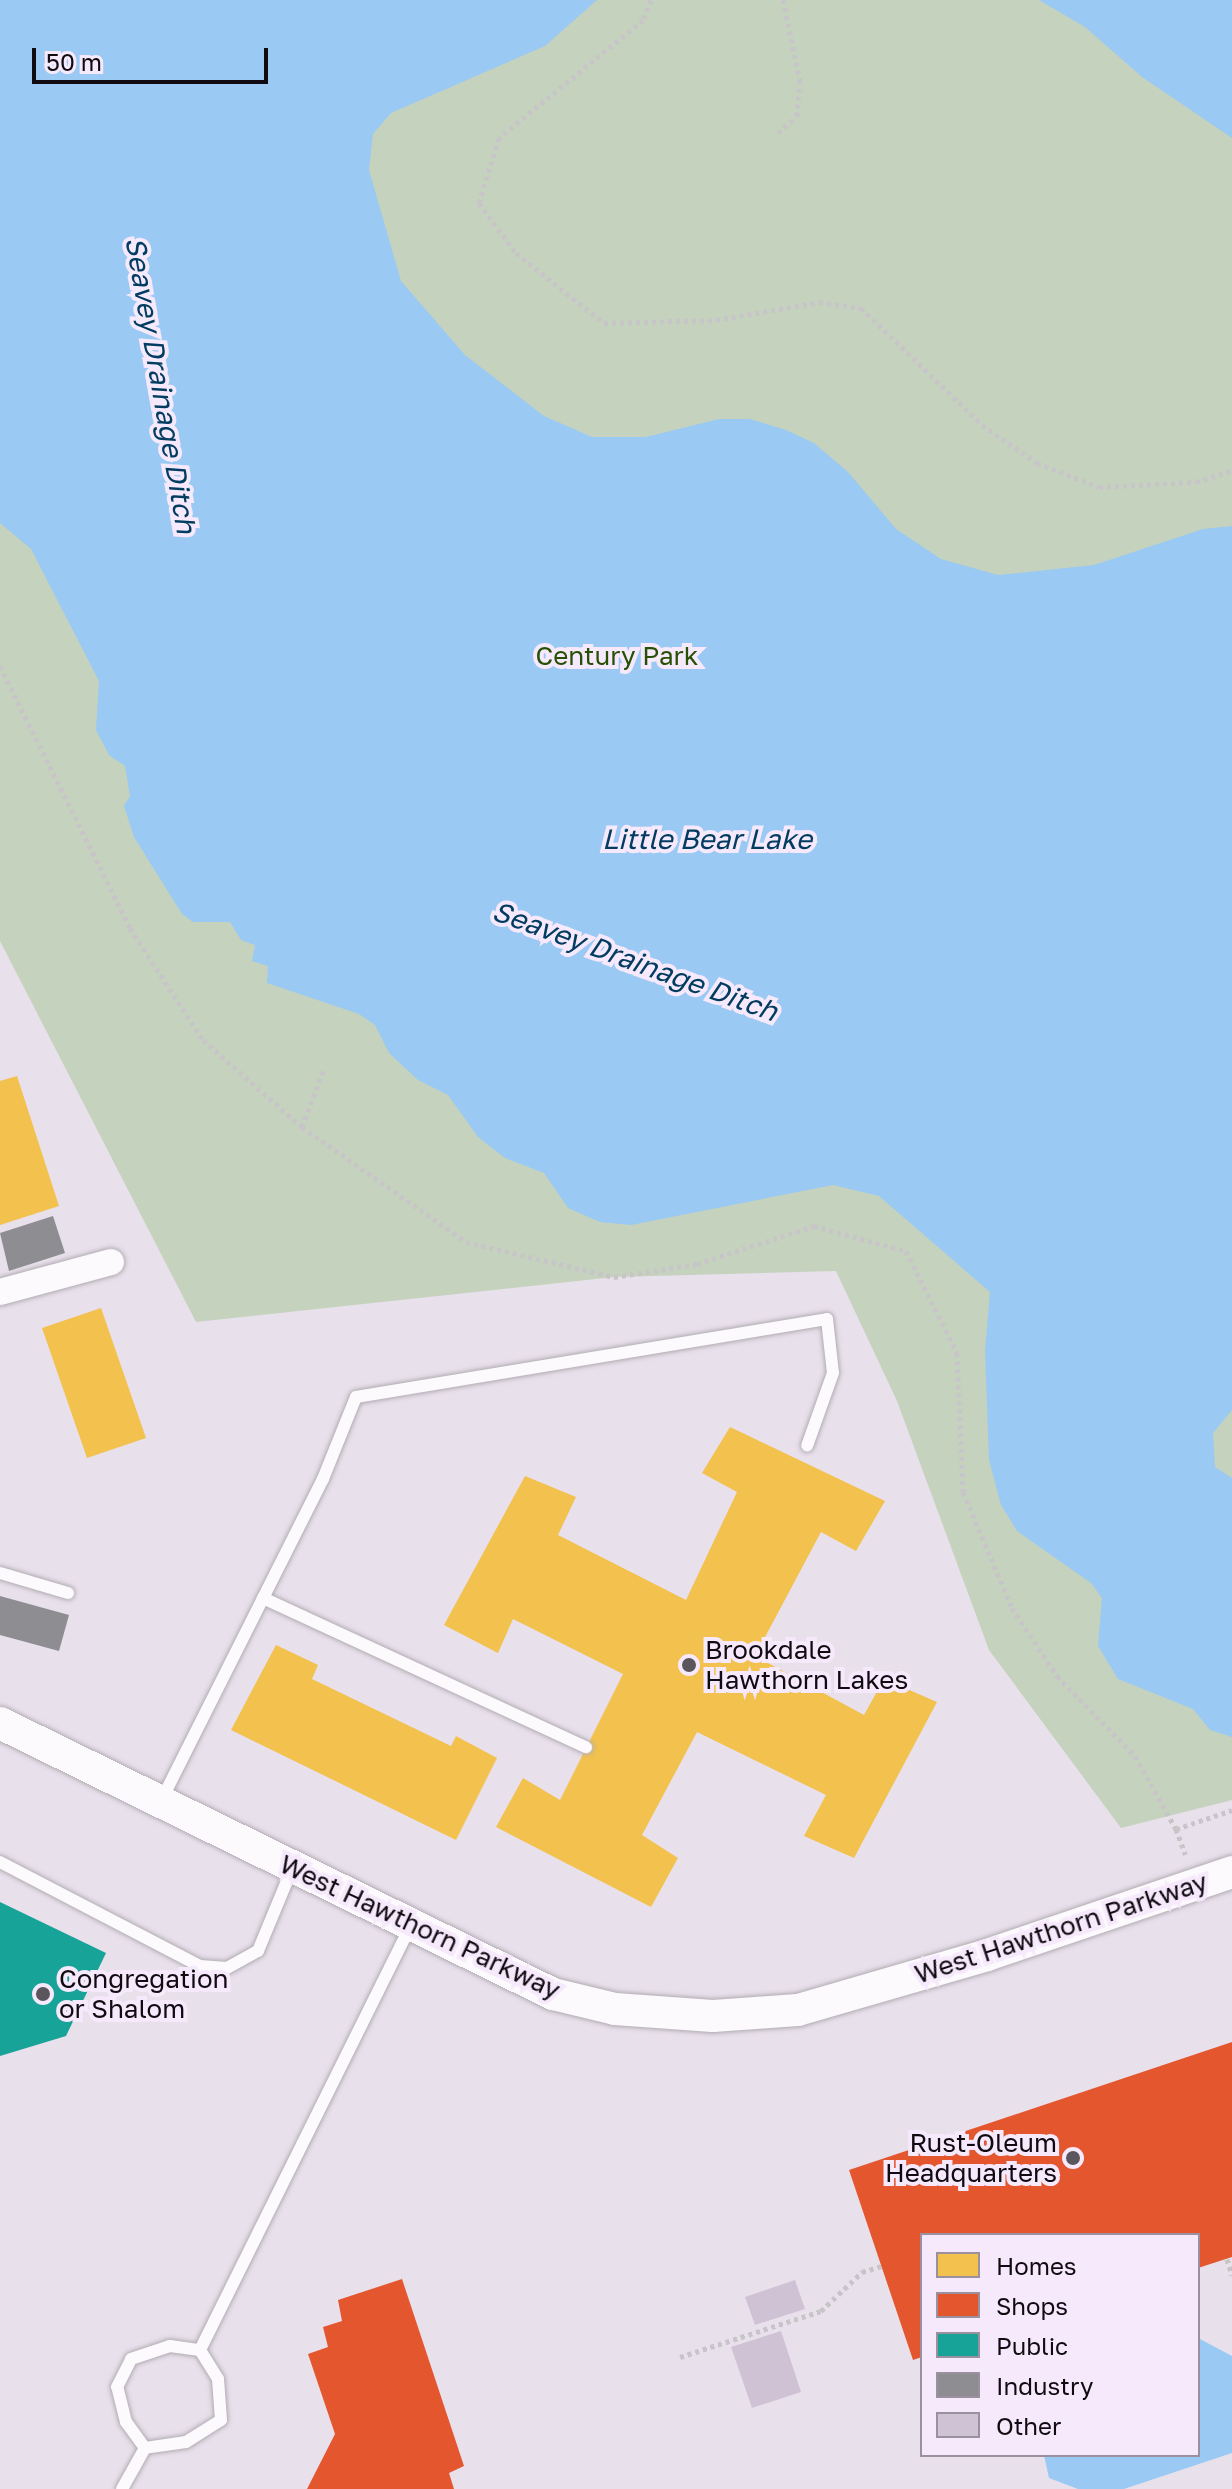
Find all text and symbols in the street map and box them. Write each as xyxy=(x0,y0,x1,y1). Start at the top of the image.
scale bar xyxy=(36,32,272,82)
text: 50 m xyxy=(46,47,102,76)
water label: Seavey Drainage Ditch xyxy=(118,234,204,536)
park label: Century Park xyxy=(536,640,698,672)
water label: Little Bear Lake xyxy=(602,822,812,856)
water label: Seavey Drainage Ditch xyxy=(488,894,782,1028)
place label: Brookdale Hawthorn Lakes xyxy=(705,1634,908,1696)
marker: Brookdale Hawthorn Lakes xyxy=(680,1656,698,1674)
street label: West Hawthorn Parkway xyxy=(275,1848,565,2006)
street label: West Hawthorn Parkway xyxy=(911,1866,1211,1990)
place label: Congregation or Shalom xyxy=(59,1963,229,2024)
marker: Congregation or Shalom xyxy=(34,1985,52,2003)
place label: Rust-Oleum Headquarters xyxy=(885,2127,1057,2188)
marker: Rust-Oleum Headquarters xyxy=(1064,2149,1082,2167)
legend xyxy=(920,2233,1200,2457)
text: Homes xyxy=(996,2251,1077,2280)
text: Shops xyxy=(996,2291,1068,2320)
text: Public xyxy=(996,2331,1068,2360)
text: Industry xyxy=(996,2371,1093,2400)
text: Other xyxy=(996,2411,1061,2440)

